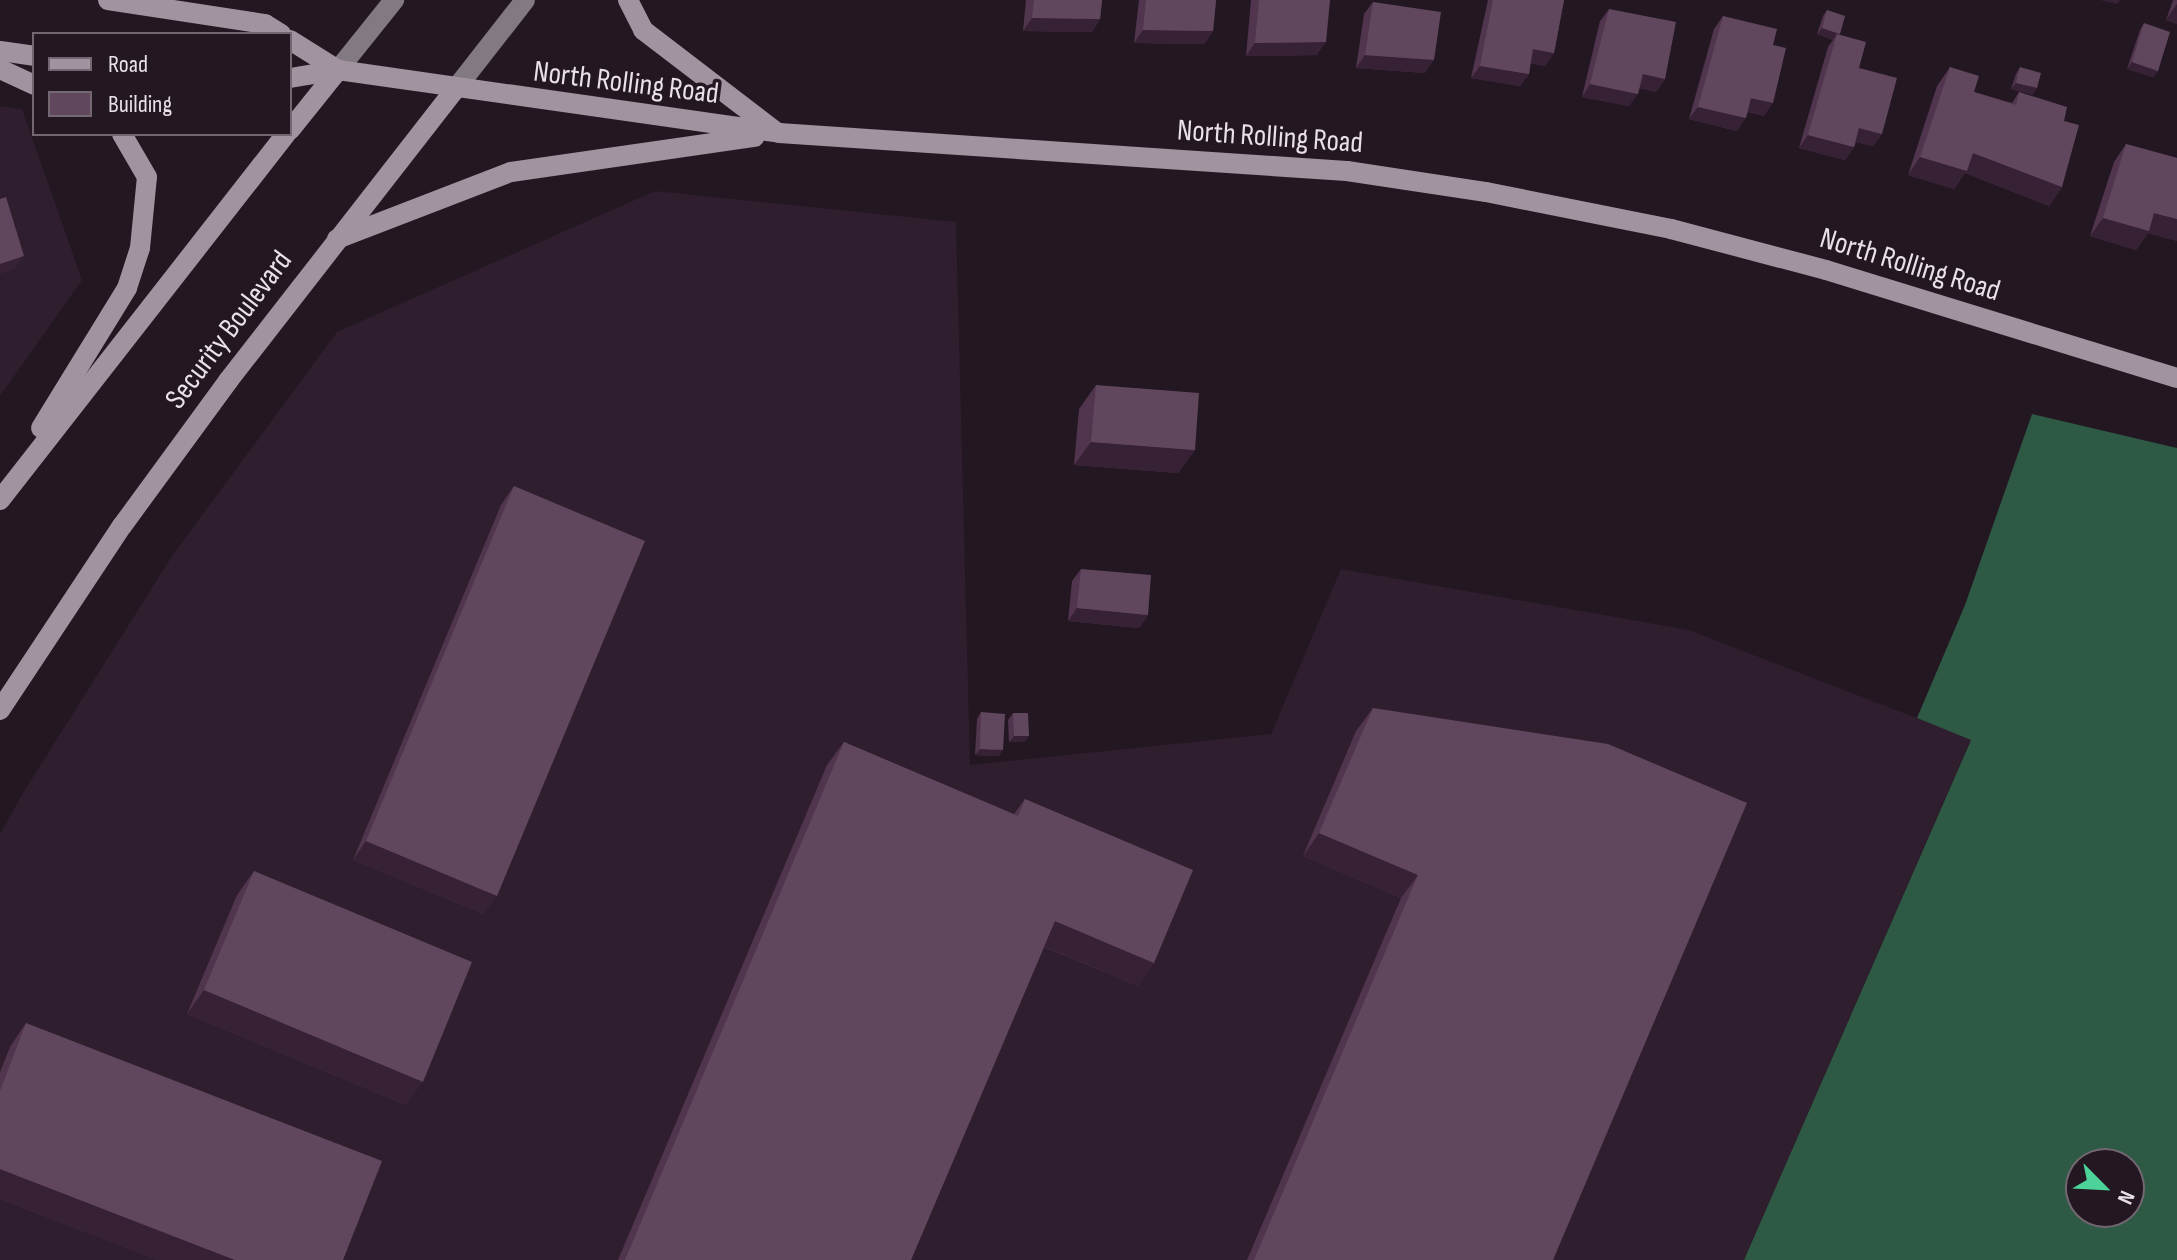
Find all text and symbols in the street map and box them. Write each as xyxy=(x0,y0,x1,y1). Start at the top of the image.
legend xyxy=(32,32,292,136)
text: Road xyxy=(108,50,148,79)
street label: North Rolling Road xyxy=(531,54,721,112)
text: Building xyxy=(108,90,172,119)
street label: North Rolling Road xyxy=(1176,113,1364,161)
street label: North Rolling Road xyxy=(1816,221,2004,309)
street label: Security Boulevard xyxy=(158,244,300,416)
north arrow xyxy=(2065,1148,2145,1228)
text: N xyxy=(2111,1186,2140,1208)

